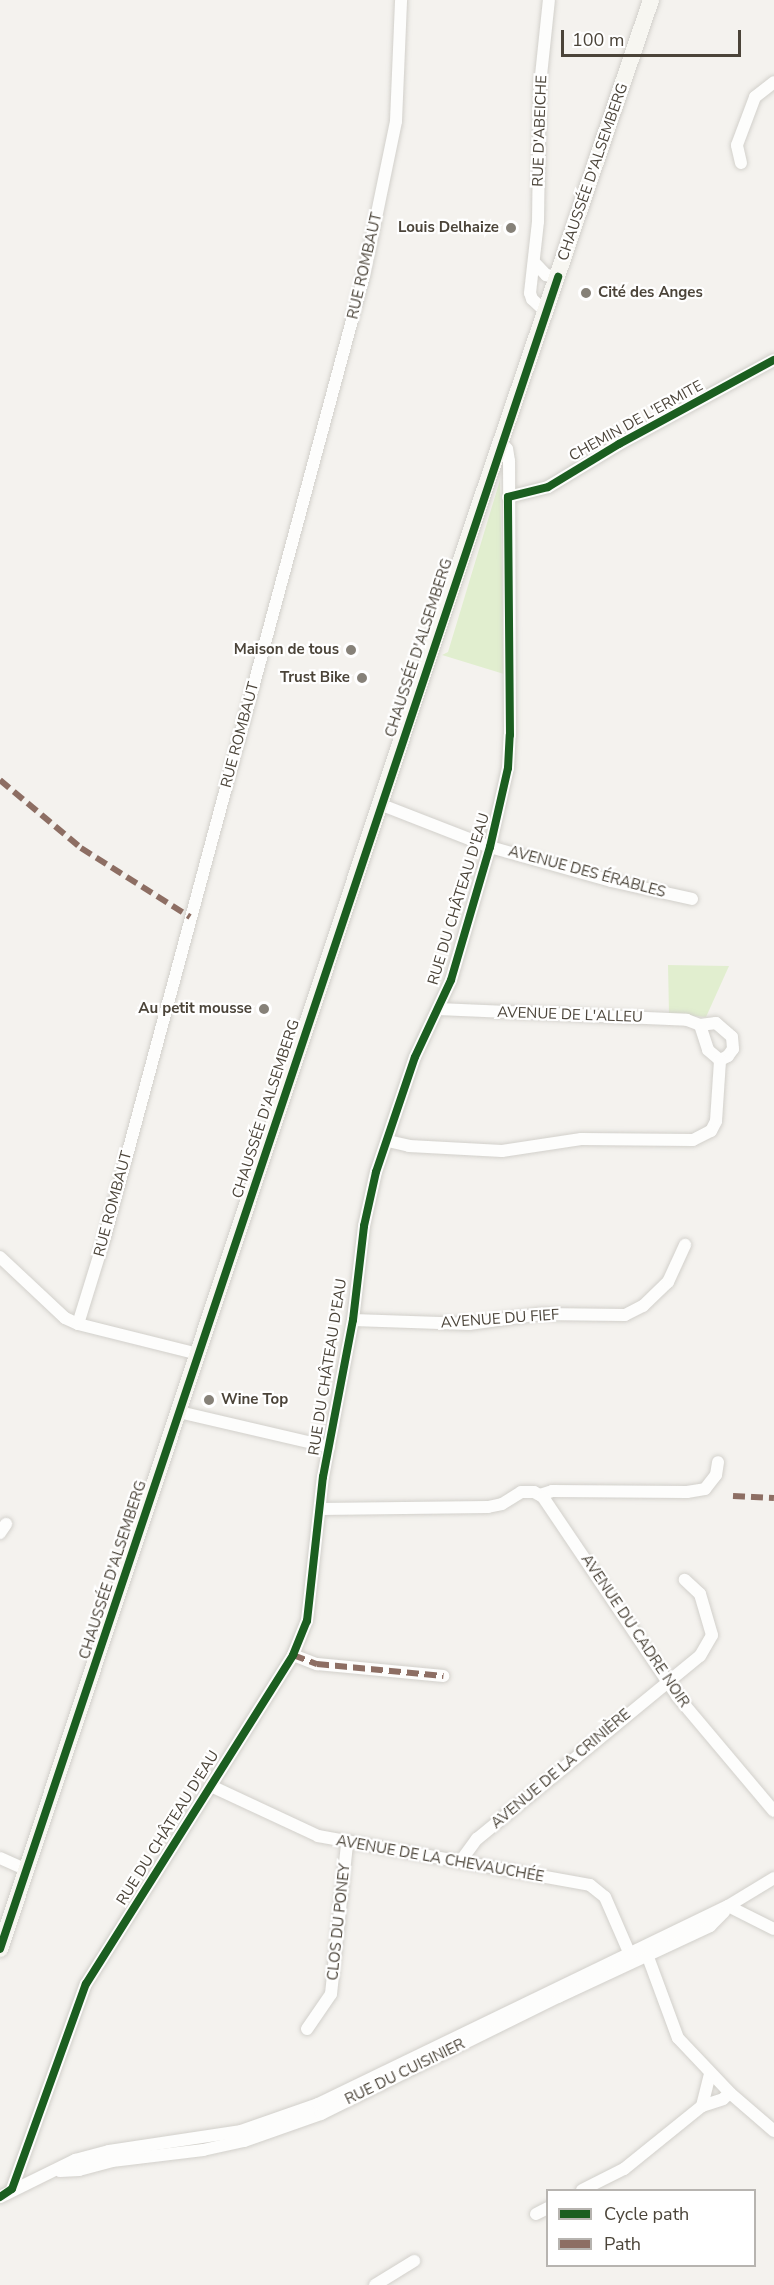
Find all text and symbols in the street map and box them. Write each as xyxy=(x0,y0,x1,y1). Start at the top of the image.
scale bar xyxy=(564,18,744,56)
text: 100 m xyxy=(572,28,624,52)
street label: RUE D'ABEICHE xyxy=(529,75,551,187)
street label: CHAUSSÉE D'ALSEMBERG xyxy=(554,81,632,263)
street label: RUE ROMBAUT xyxy=(344,211,386,321)
place label: Louis Delhaize xyxy=(398,219,499,237)
marker: Louis Delhaize xyxy=(504,221,518,235)
place label: Cité des Anges xyxy=(598,284,703,302)
marker: Cité des Anges xyxy=(579,286,593,300)
street label: CHEMIN DE L'ERMITE xyxy=(566,377,706,465)
street label: CHAUSSÉE D'ALSEMBERG xyxy=(382,556,456,740)
place label: Maison de tous xyxy=(234,641,339,659)
marker: Maison de tous xyxy=(344,643,358,657)
place label: Trust Bike xyxy=(280,669,350,687)
marker: Trust Bike xyxy=(355,671,369,685)
street label: RUE ROMBAUT xyxy=(217,680,263,790)
street label: RUE DU CHÂTEAU D'EAU xyxy=(424,811,494,987)
street label: AVENUE DES ÉRABLES xyxy=(506,842,668,902)
place label: Au petit mousse xyxy=(138,1000,252,1018)
marker: Au petit mousse xyxy=(257,1002,271,1016)
street label: AVENUE DE L'ALLEU xyxy=(497,1003,643,1027)
street label: CHAUSSÉE D'ALSEMBERG xyxy=(229,1017,303,1201)
street label: RUE ROMBAUT xyxy=(90,1149,136,1259)
street label: RUE DU CHÂTEAU D'EAU xyxy=(305,1277,351,1457)
street label: AVENUE DU FIEF xyxy=(440,1306,560,1332)
place label: Wine Top xyxy=(221,1391,288,1409)
marker: Wine Top xyxy=(202,1393,216,1407)
street label: CHAUSSÉE D'ALSEMBERG xyxy=(76,1478,150,1662)
street label: AVENUE DU CADRE NOIR xyxy=(577,1551,693,1711)
street label: AVENUE DE LA CRINIÈRE xyxy=(488,1705,634,1833)
street label: RUE DU CHÂTEAU D'EAU xyxy=(113,1747,223,1909)
street label: AVENUE DE LA CHEVAUCHÉE xyxy=(335,1832,545,1886)
street label: CLOS DU PONEY xyxy=(324,1863,354,1981)
street label: RUE DU CUISINIER xyxy=(342,2035,468,2109)
legend xyxy=(546,2189,756,2267)
text: Cycle path xyxy=(604,2202,689,2226)
text: Path xyxy=(604,2232,641,2256)

